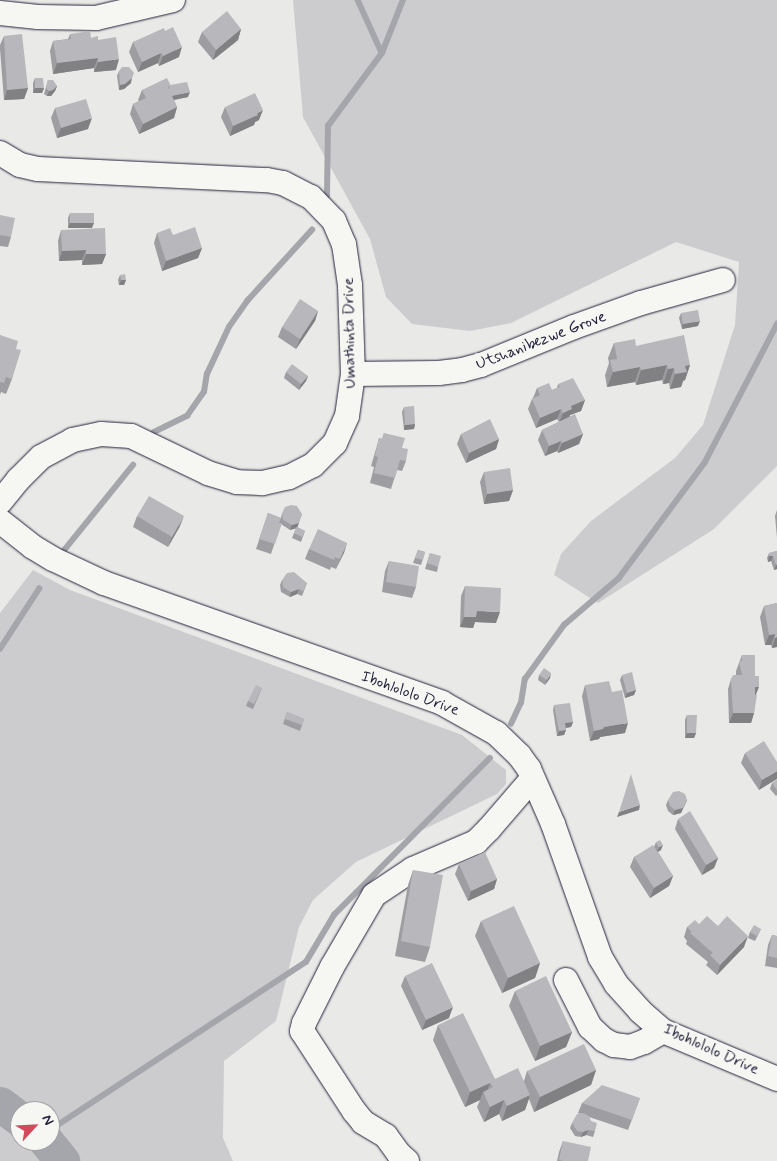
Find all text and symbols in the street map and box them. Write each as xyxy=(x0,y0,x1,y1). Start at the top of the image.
street label: Umathinta Drive xyxy=(339,278,361,388)
street label: Utshanibezwe Grove xyxy=(473,307,609,375)
street label: Ibohlololo Drive xyxy=(359,668,461,720)
street label: Ibohlololo Drive xyxy=(661,1021,761,1079)
north arrow xyxy=(10,1101,60,1151)
text: N xyxy=(38,1112,58,1128)

